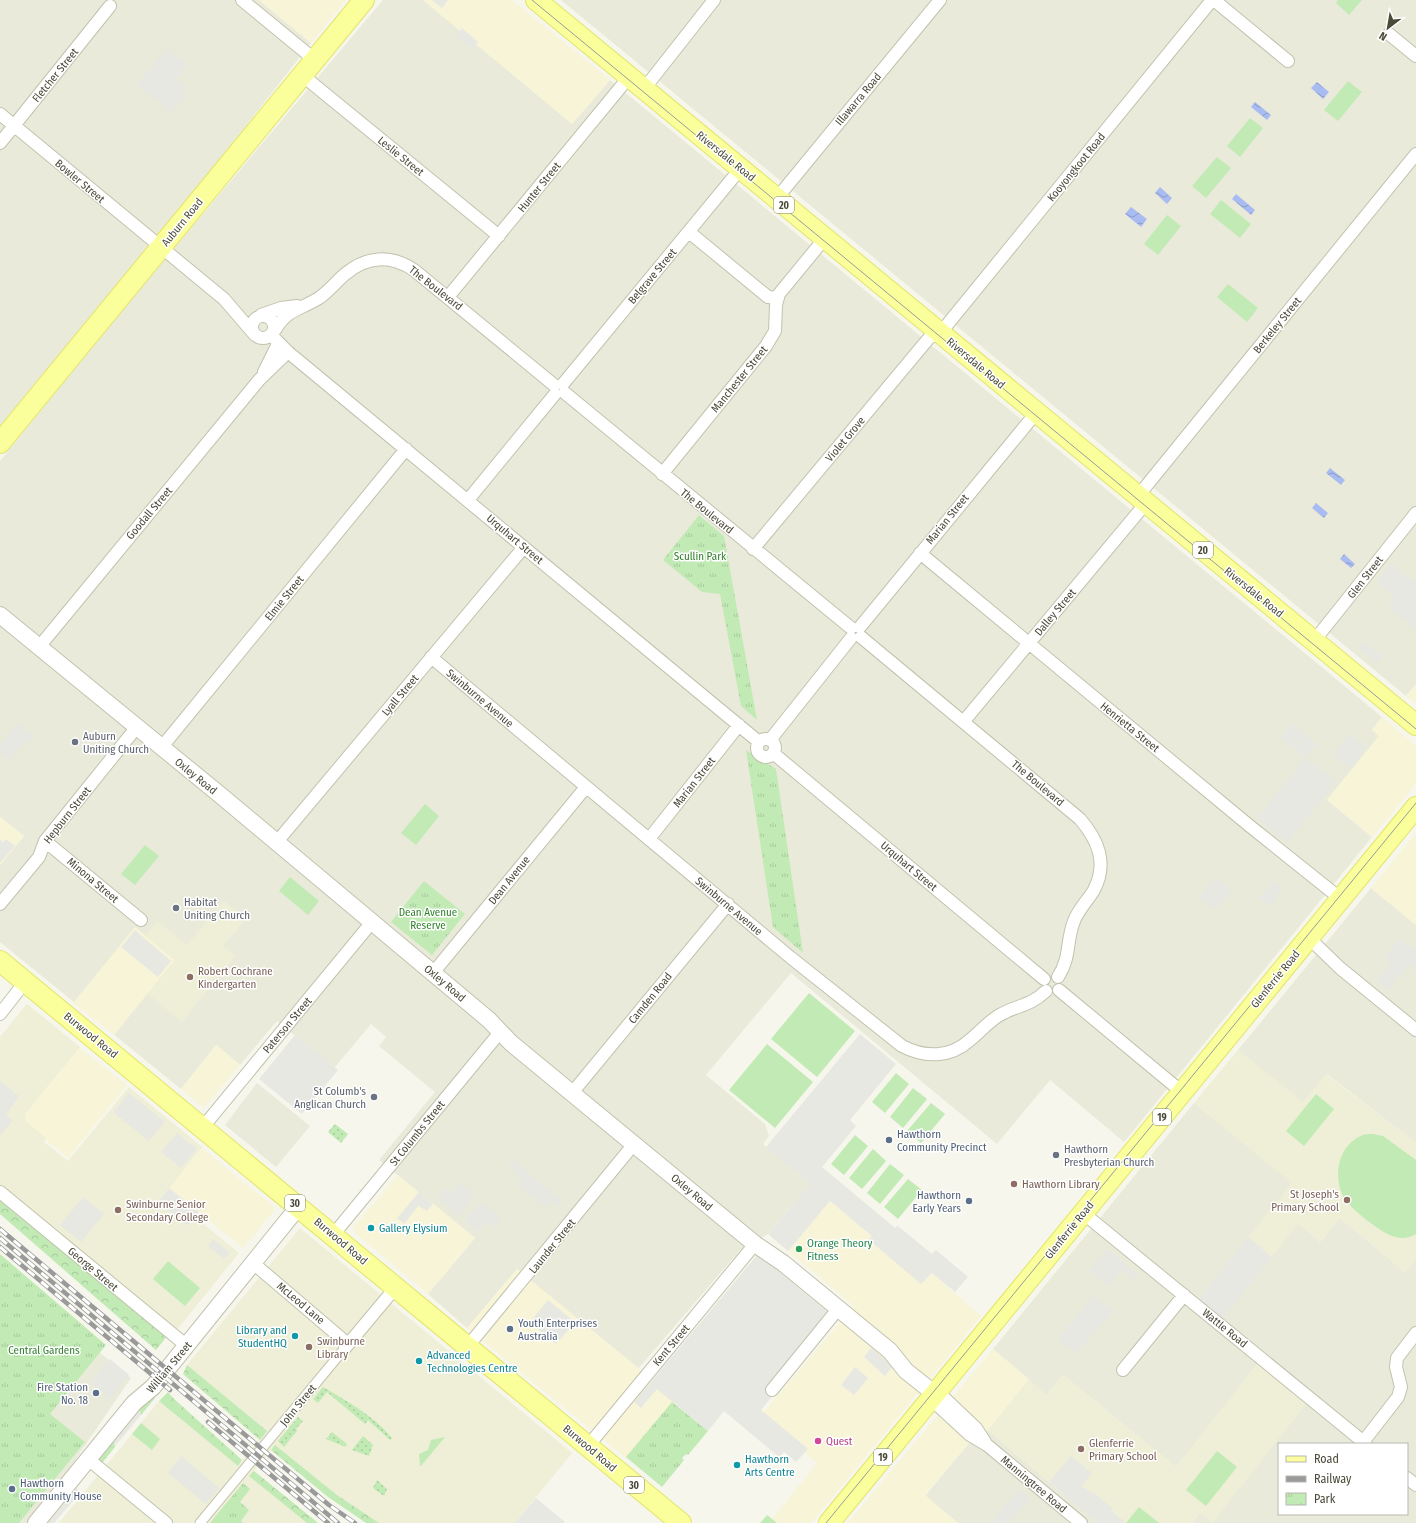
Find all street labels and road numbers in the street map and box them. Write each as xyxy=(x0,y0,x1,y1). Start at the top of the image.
street label: Fletcher Street xyxy=(30,45,81,105)
street label: Illawarra Road xyxy=(833,70,884,128)
street label: Riversdale Road xyxy=(694,129,758,184)
street label: Kooyongkoot Road xyxy=(1045,130,1108,204)
street label: Leslie Street xyxy=(375,134,427,179)
street label: Bowler Street xyxy=(52,157,107,206)
street label: Hunter Street xyxy=(515,159,564,215)
street label: Auburn Road xyxy=(159,196,206,249)
road number: 20 xyxy=(774,197,794,213)
street label: Belgrave Street xyxy=(625,246,680,307)
street label: The Boulevard xyxy=(406,263,465,313)
street label: Berkeley Street xyxy=(1251,294,1304,356)
street label: Riversdale Road xyxy=(944,335,1008,392)
street label: Manchester Street xyxy=(709,343,770,415)
street label: Violet Grove xyxy=(823,414,868,464)
street label: Goodall Street xyxy=(124,484,175,542)
street label: The Boulevard xyxy=(678,486,736,537)
street label: Marian Street xyxy=(923,491,972,547)
street label: Urquhart Street xyxy=(484,512,546,567)
road number: 20 xyxy=(1193,542,1213,558)
street label: Glen Street xyxy=(1345,553,1386,601)
street label: Riversdale Road xyxy=(1222,565,1286,620)
street label: Elmie Street xyxy=(262,573,307,624)
street label: Dalley Street xyxy=(1032,586,1079,638)
street label: Swinburne Avenue xyxy=(444,667,516,730)
street label: Lyall Street xyxy=(379,672,422,719)
street label: Henrietta Street xyxy=(1098,700,1162,755)
street label: Marian Street xyxy=(671,754,718,810)
street label: Oxley Road xyxy=(172,756,219,797)
street label: The Boulevard xyxy=(1009,758,1066,809)
street label: Hepburn Street xyxy=(41,784,94,846)
street label: Urquhart Street xyxy=(878,839,940,894)
street label: Dean Avenue xyxy=(486,853,533,907)
street label: Minona Street xyxy=(64,855,121,906)
street label: Swinburne Avenue xyxy=(693,875,765,938)
street label: Glenferrie Road xyxy=(1248,948,1303,1011)
street label: Oxley Road xyxy=(421,962,468,1004)
street label: Camden Road xyxy=(626,970,675,1026)
street label: Paterson Street xyxy=(260,994,315,1056)
street label: Burwood Road xyxy=(61,1010,120,1061)
street label: St Columbs Street xyxy=(387,1098,448,1169)
road number: 19 xyxy=(1153,1109,1171,1125)
street label: Oxley Road xyxy=(668,1171,715,1213)
road number: 30 xyxy=(285,1195,305,1211)
street label: Glenferrie Road xyxy=(1042,1199,1097,1262)
street label: Burwood Road xyxy=(311,1215,370,1267)
street label: Launder Street xyxy=(526,1216,579,1276)
street label: George Street xyxy=(65,1245,121,1294)
street label: McLeod Lane xyxy=(274,1280,327,1327)
street label: Wattle Road xyxy=(1200,1306,1250,1350)
street label: Kent Street xyxy=(650,1322,693,1369)
street label: William Street xyxy=(144,1339,195,1396)
street label: John Street xyxy=(278,1381,319,1429)
street label: Burwood Road xyxy=(560,1422,619,1474)
road number: 19 xyxy=(874,1449,892,1465)
street label: Manningtree Road xyxy=(998,1453,1069,1516)
road number: 30 xyxy=(624,1477,644,1493)

